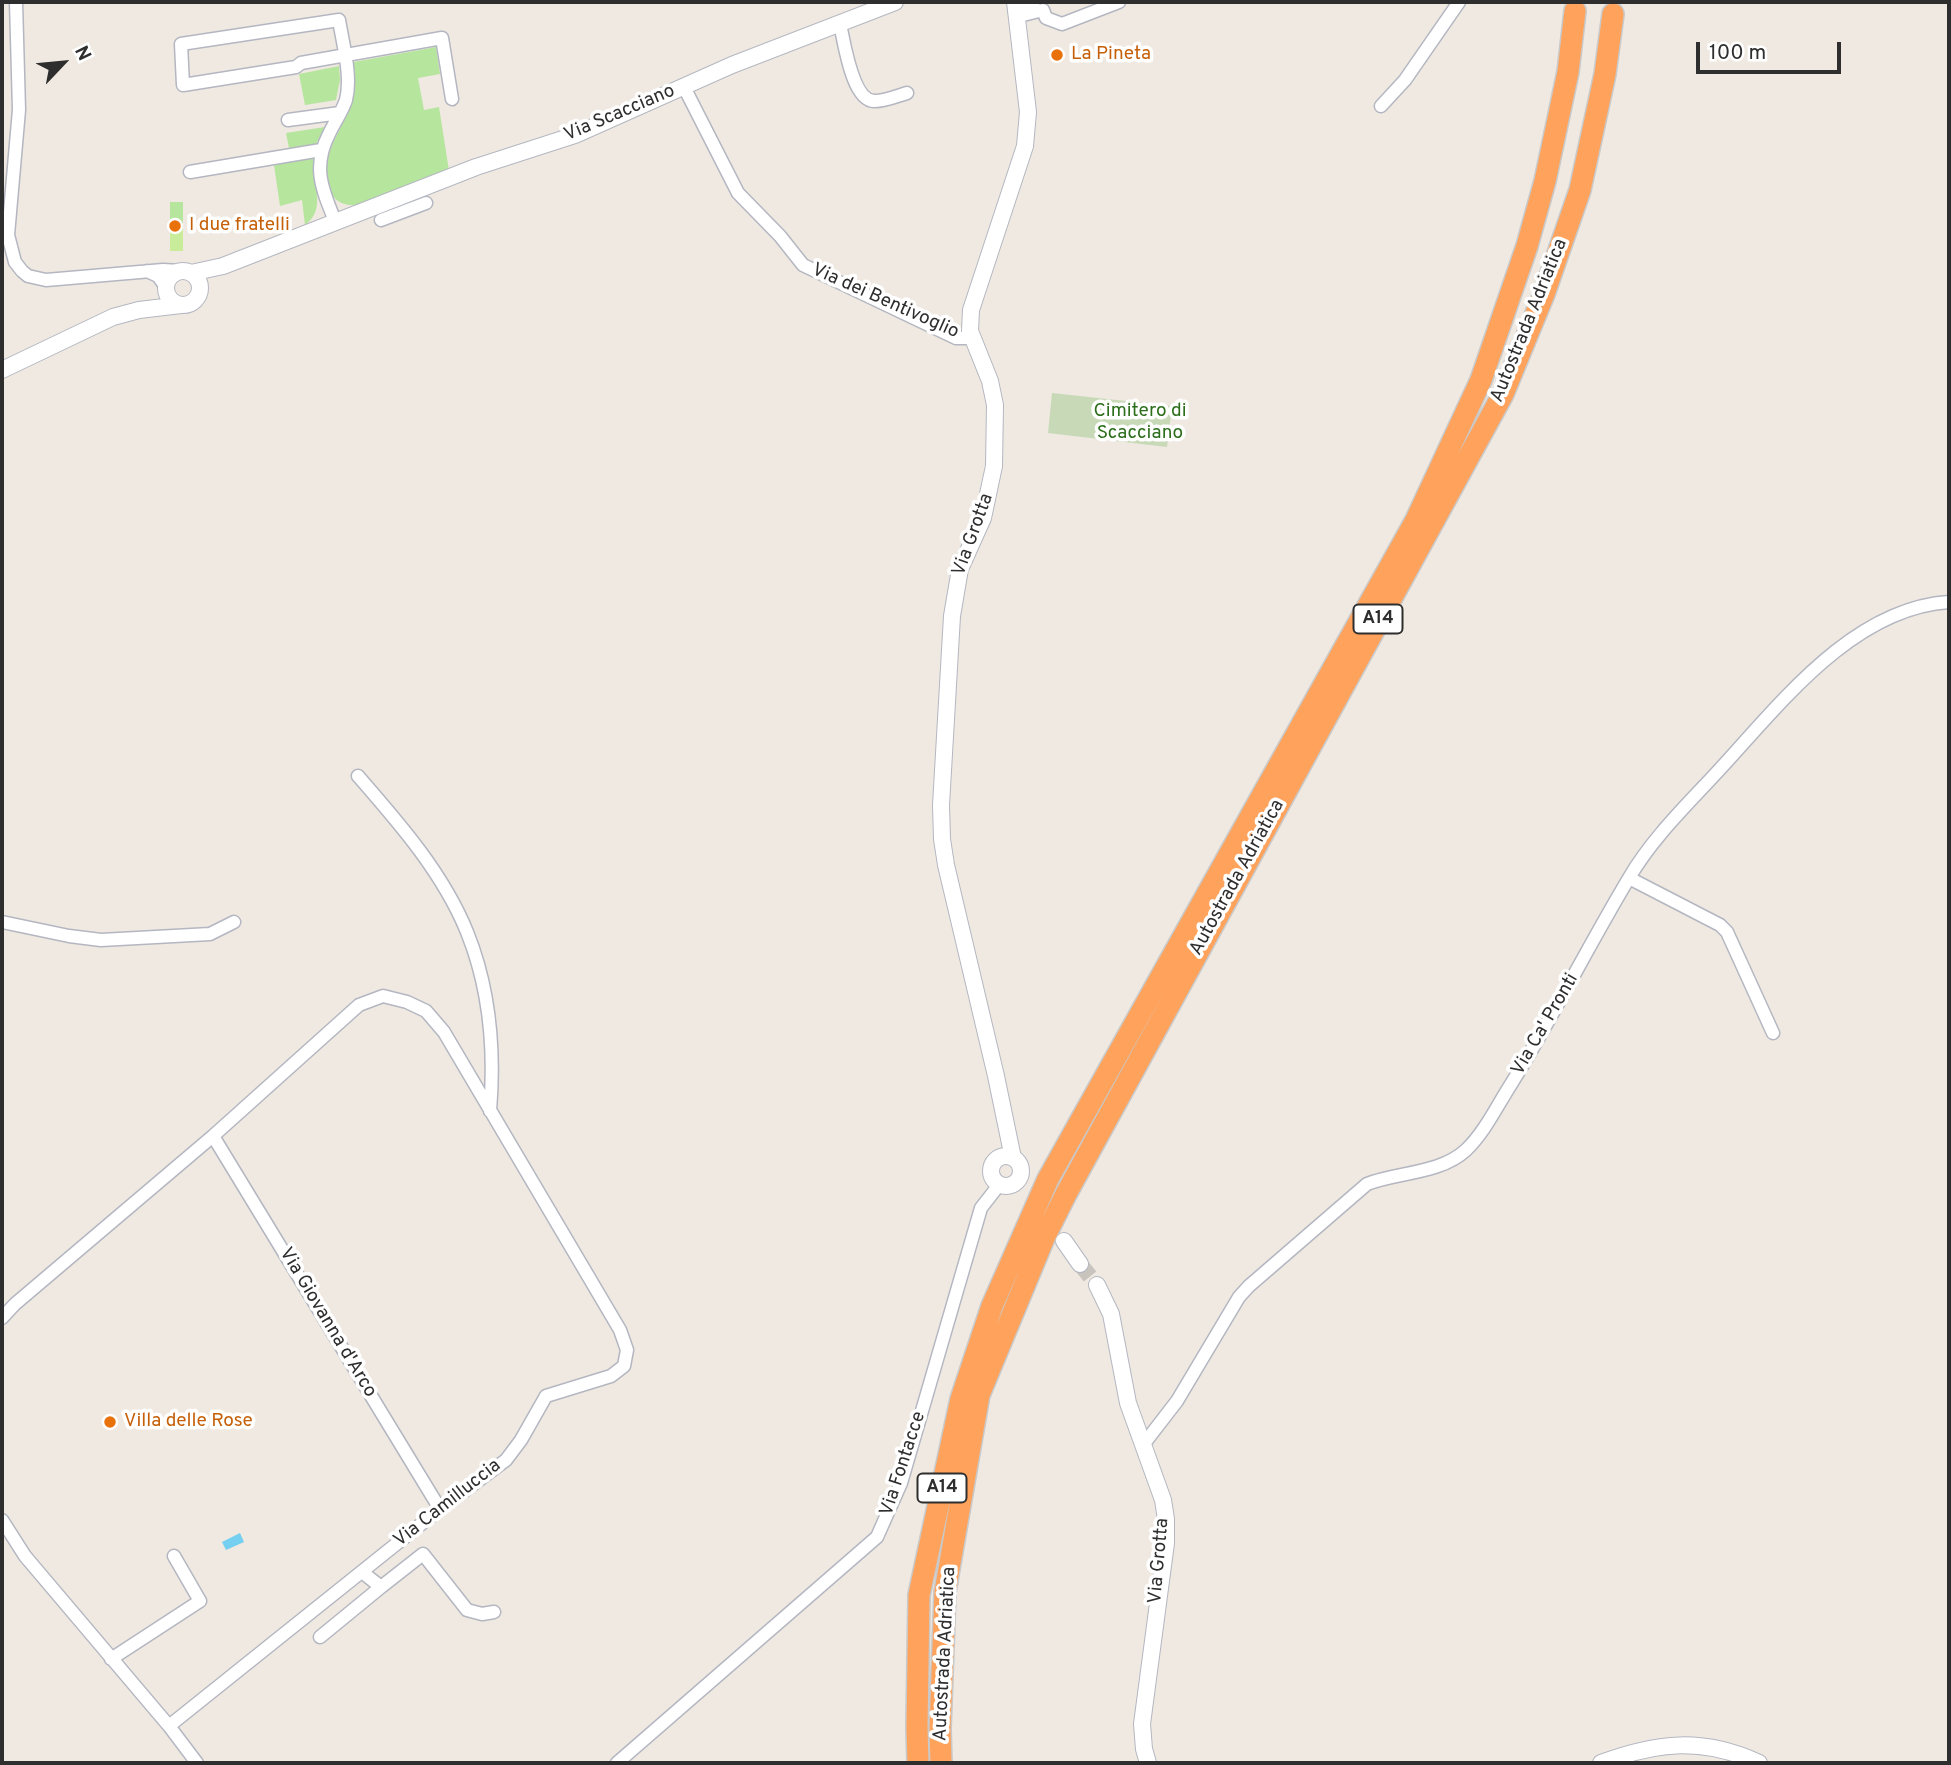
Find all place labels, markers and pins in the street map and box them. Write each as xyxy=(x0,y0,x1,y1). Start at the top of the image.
place label: La Pineta xyxy=(1071,44,1151,66)
marker: La Pineta xyxy=(1049,47,1065,63)
place label: I due fratelli xyxy=(189,215,290,237)
marker: I due fratelli xyxy=(167,218,183,234)
place label: Villa delle Rose xyxy=(124,1411,253,1433)
marker: Villa delle Rose xyxy=(102,1414,118,1430)

